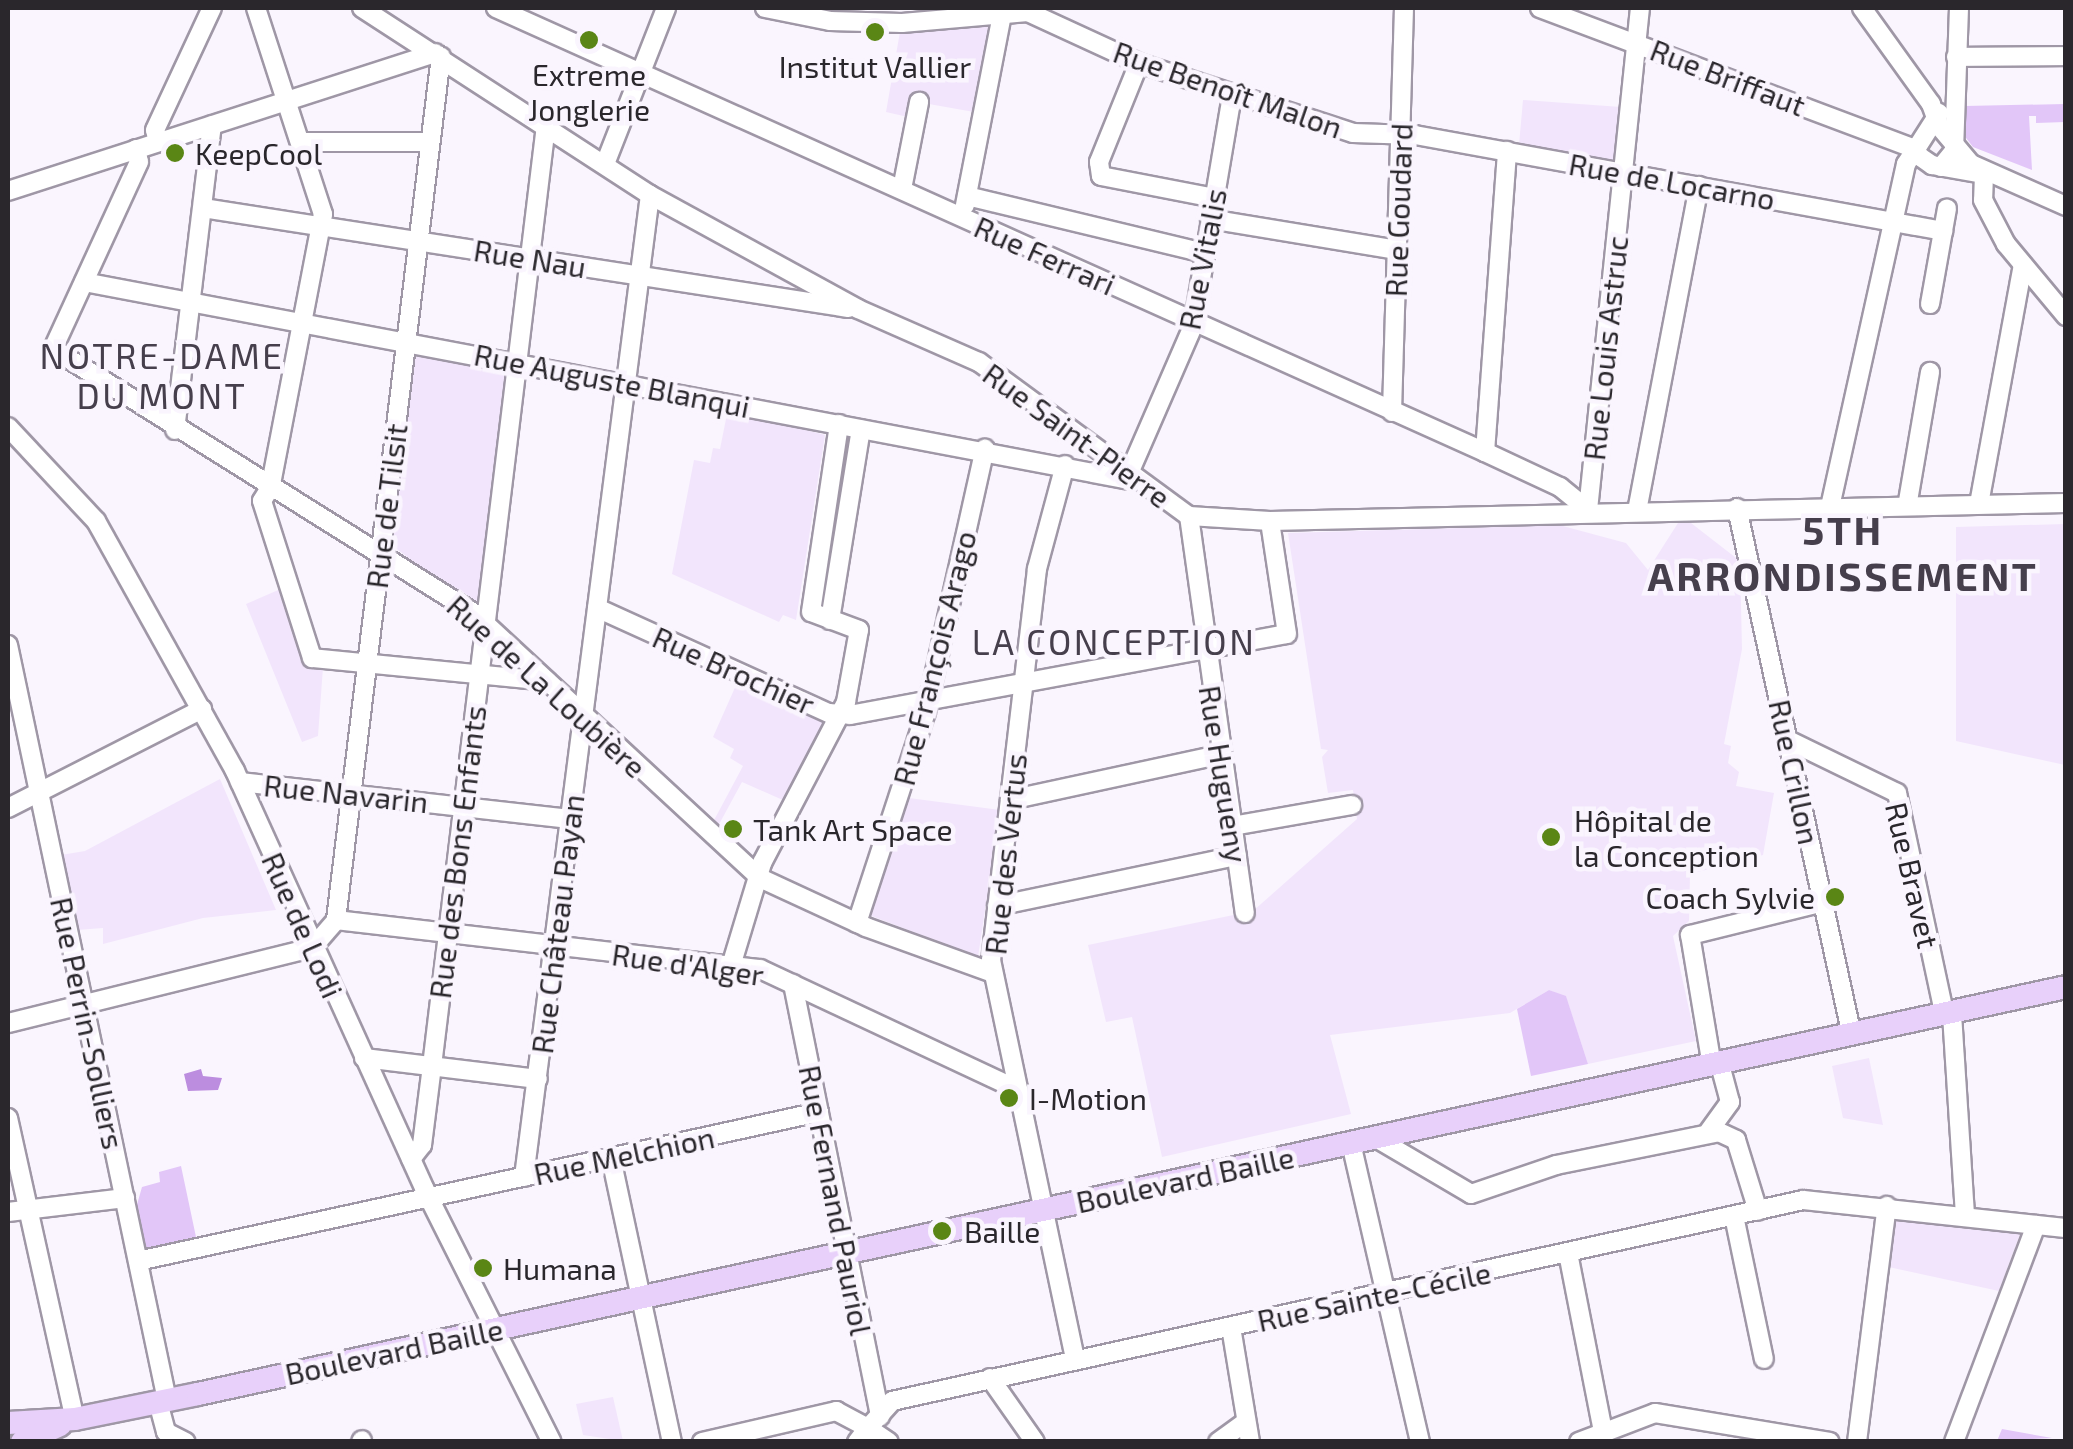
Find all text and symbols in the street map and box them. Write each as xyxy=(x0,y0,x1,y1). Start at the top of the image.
marker: Institut Vallier xyxy=(864,21,886,43)
marker: Extreme Jonglerie xyxy=(578,29,600,51)
street label: Rue Briffaut xyxy=(1646,31,1810,123)
street label: Rue Benoît Malon xyxy=(1109,33,1347,145)
place label: Institut Vallier xyxy=(778,48,972,84)
place label: Extreme Jonglerie xyxy=(528,56,650,126)
street label: Rue Goudard xyxy=(1377,122,1419,298)
place label: KeepCool xyxy=(195,135,322,171)
marker: KeepCool xyxy=(164,142,186,164)
street label: Rue de Locarno xyxy=(1566,145,1778,217)
street label: Rue Vitalis xyxy=(1171,185,1233,333)
street label: Rue Ferrari xyxy=(969,208,1121,302)
street label: Rue Nau xyxy=(471,231,589,285)
street label: Rue Louis Astruc xyxy=(1575,234,1635,462)
district label: NOTRE-DAME DU MONT xyxy=(40,334,284,416)
street label: Rue Auguste Blanqui xyxy=(471,336,753,424)
street label: Rue Saint-Pierre xyxy=(976,355,1178,515)
street label: Rue de Tilsit xyxy=(358,421,414,591)
district label: 5TH ARRONDISSEMENT xyxy=(1648,505,2038,599)
street label: Rue François Arago xyxy=(885,527,983,789)
street label: Rue de La Loubière xyxy=(440,587,654,785)
street label: Rue Brochier xyxy=(647,618,821,722)
district label: LA CONCEPTION xyxy=(971,620,1257,662)
street label: Rue Hugueny xyxy=(1192,683,1256,865)
street label: Rue Crillon xyxy=(1762,696,1828,848)
street label: Rue des Bons Enfants xyxy=(421,703,493,1001)
street label: Rue des Vertus xyxy=(977,751,1033,957)
street label: Rue Navarin xyxy=(262,766,430,820)
street label: Rue Château Payan xyxy=(523,792,591,1056)
street label: Rue Bravet xyxy=(1879,798,1947,952)
place label: Hôpital de la Conception xyxy=(1574,802,1759,872)
place label: Tank Art Space xyxy=(753,811,954,847)
marker: Tank Art Space xyxy=(722,818,744,840)
marker: Hôpital de la Conception xyxy=(1538,824,1564,850)
street label: Rue de Lodi xyxy=(255,847,351,1003)
place label: Coach Sylvie xyxy=(1645,879,1815,915)
marker: Coach Sylvie xyxy=(1824,886,1846,908)
street label: Rue Perrin-Solliers xyxy=(44,894,132,1152)
street label: Rue d'Alger xyxy=(610,936,766,992)
street label: Rue Fernand Pauriol xyxy=(792,1062,880,1338)
place label: I-Motion xyxy=(1029,1080,1147,1116)
marker: I-Motion xyxy=(998,1087,1020,1109)
street label: Rue Melchion xyxy=(530,1118,718,1192)
street label: Boulevard Baille xyxy=(1073,1138,1297,1220)
place label: Baille xyxy=(964,1213,1040,1249)
marker: Baille xyxy=(929,1218,955,1244)
place label: Humana xyxy=(503,1250,617,1286)
street label: Rue Sainte-Cécile xyxy=(1254,1254,1494,1338)
marker: Humana xyxy=(472,1257,494,1279)
street label: Boulevard Baille xyxy=(282,1310,506,1392)

